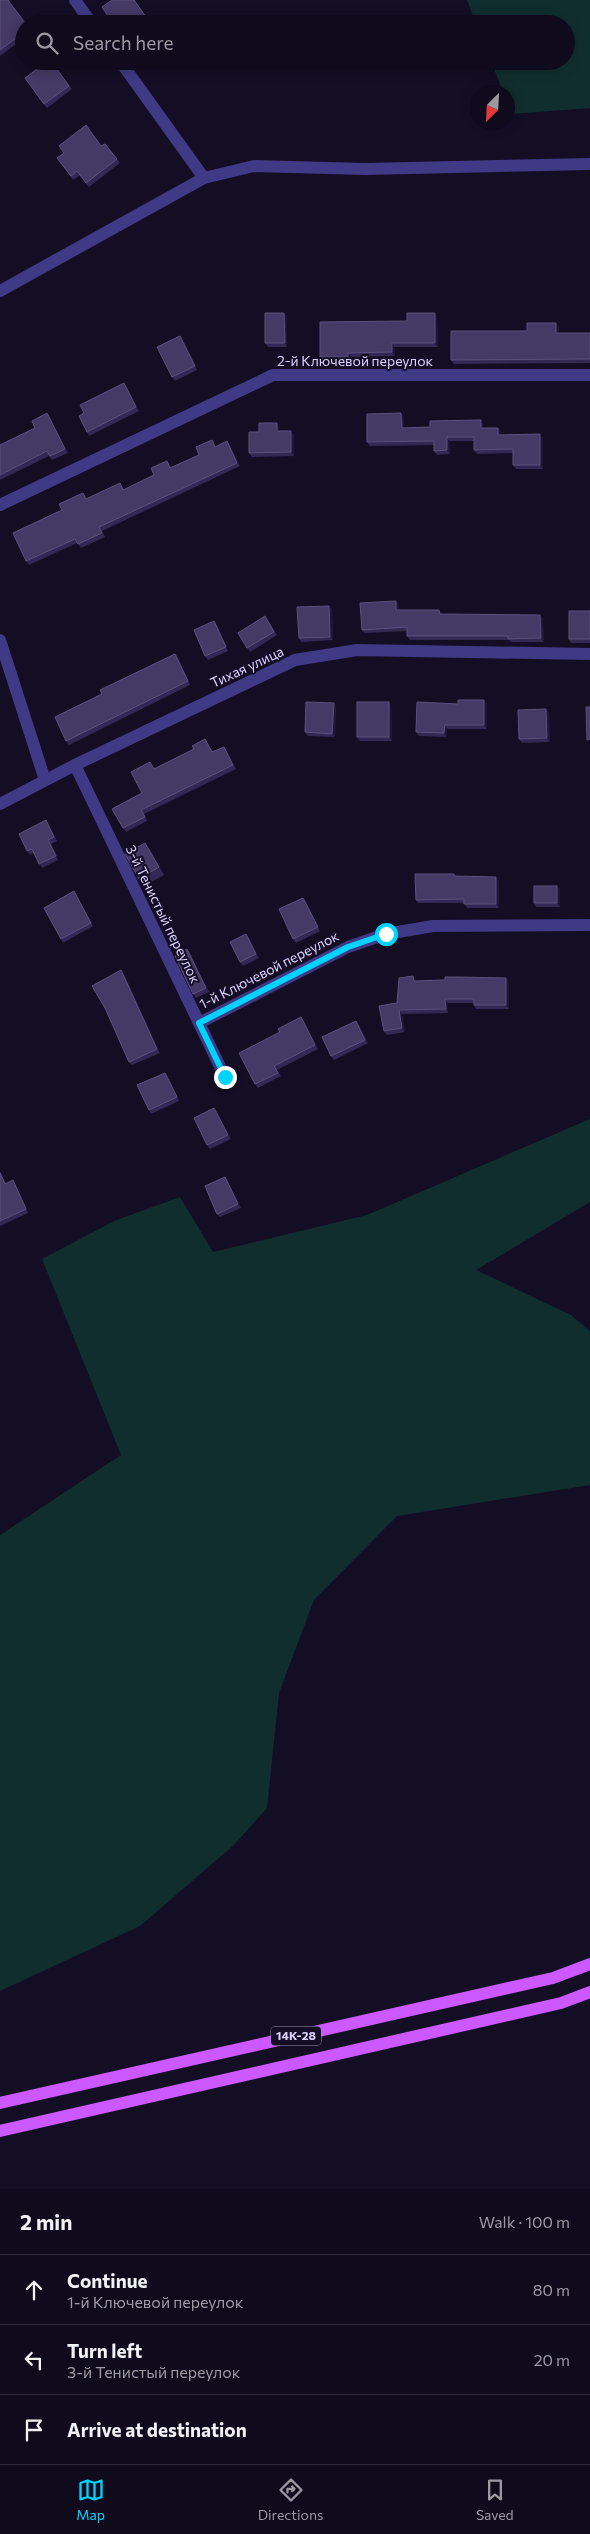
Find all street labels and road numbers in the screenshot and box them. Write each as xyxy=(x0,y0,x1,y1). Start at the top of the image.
street label: 2-й Ключевой переулок xyxy=(277,352,434,369)
street label: Тихая улица xyxy=(207,642,286,691)
street label: 3-й Тенистый переулок xyxy=(123,842,205,986)
street label: 1-й Ключевой переулок xyxy=(196,927,342,1012)
road number: 14К-28 xyxy=(271,2026,321,2045)

